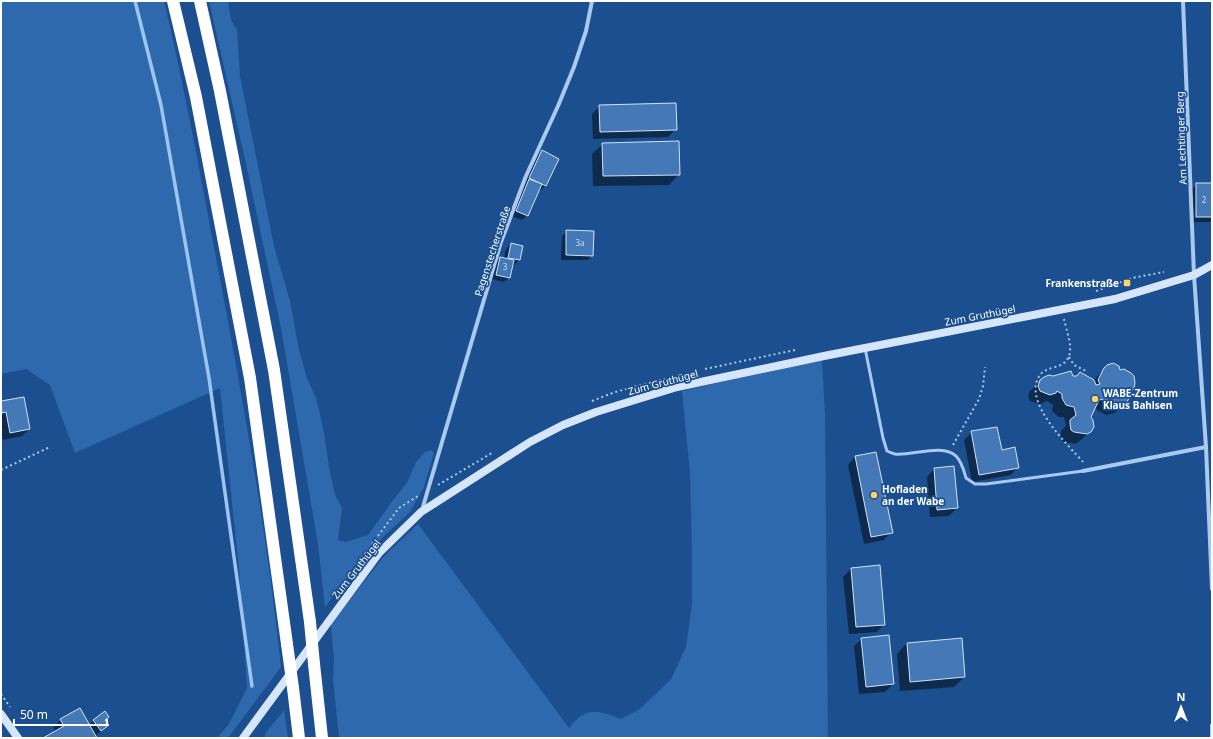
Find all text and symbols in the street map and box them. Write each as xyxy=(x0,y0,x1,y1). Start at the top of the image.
street label: Am Lechtinger Berg xyxy=(1172,91,1190,185)
house number: 2 xyxy=(1202,194,1207,205)
street label: Pagenstecherstraße xyxy=(471,204,513,298)
house number: 3a xyxy=(575,237,585,248)
house number: 3 xyxy=(503,261,508,272)
place label: Frankenstraße xyxy=(1045,276,1119,290)
marker: Frankenstraße xyxy=(1122,278,1132,288)
street label: Zum Gruthügel xyxy=(943,301,1017,329)
street label: Zum Gruthügel xyxy=(627,366,699,398)
place label: WABE-Zentrum Klaus Bahlsen xyxy=(1103,386,1178,412)
marker: WABE-Zentrum Klaus Bahlsen xyxy=(1090,394,1100,404)
place label: Hofladen an der Wabe xyxy=(882,482,944,508)
marker: Hofladen an der Wabe xyxy=(869,490,879,500)
street label: Zum Gruthügel xyxy=(328,536,384,602)
north arrow xyxy=(1161,687,1201,727)
text: N xyxy=(1177,689,1185,704)
scale bar xyxy=(14,701,107,727)
text: 50 m xyxy=(20,706,48,723)

